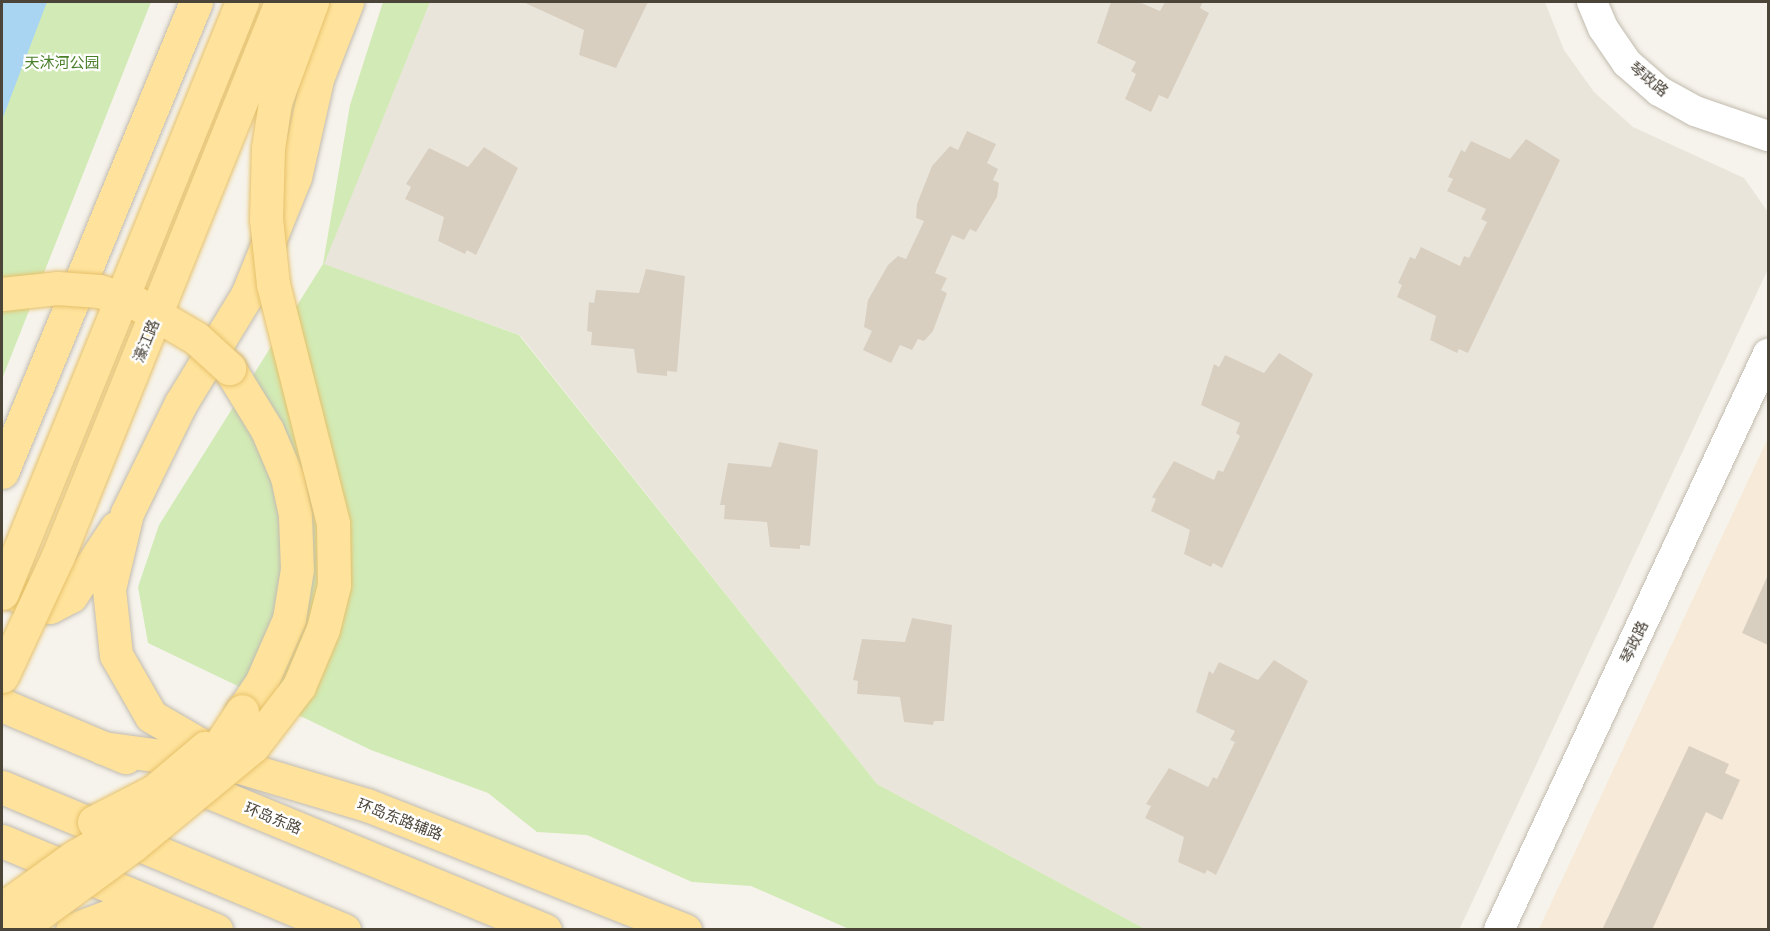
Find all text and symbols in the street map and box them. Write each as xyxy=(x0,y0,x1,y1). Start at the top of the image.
park label: 天沐河公园 xyxy=(25,54,99,72)
street label: 琴政路 xyxy=(1626,58,1672,100)
street label: 濠江路 xyxy=(129,317,163,365)
street label: 琴政路 xyxy=(1616,618,1652,666)
street label: 环岛东路辅路 xyxy=(355,794,445,844)
street label: 环岛东路 xyxy=(242,798,304,838)

